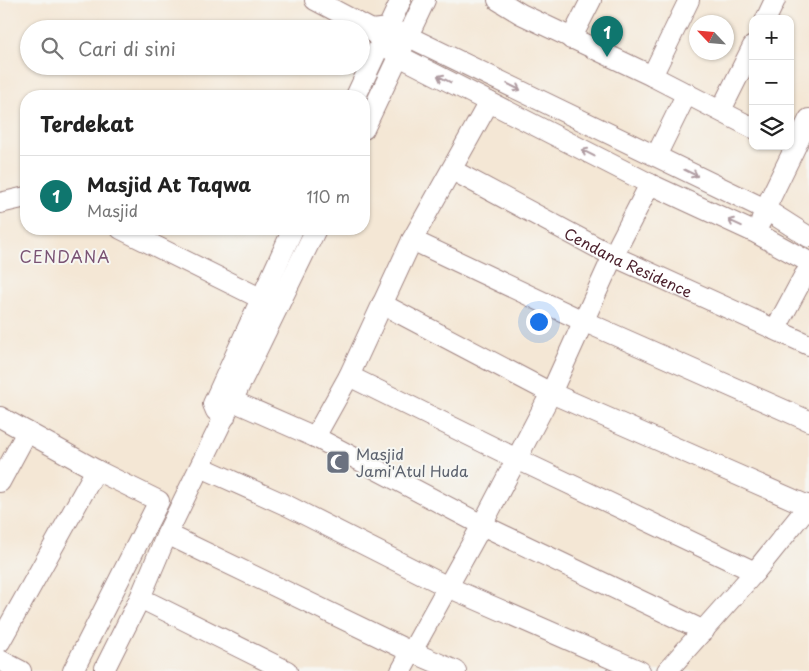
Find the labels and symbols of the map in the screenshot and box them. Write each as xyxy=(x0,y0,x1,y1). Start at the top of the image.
north arrow xyxy=(689,15,734,60)
pin: 1 xyxy=(591,16,623,57)
one-way arrow xyxy=(436,74,451,84)
one-way arrow xyxy=(506,82,521,92)
one-way arrow xyxy=(581,148,596,158)
one-way arrow xyxy=(683,169,698,178)
one-way arrow xyxy=(728,218,743,228)
street label: Cendana Residence xyxy=(561,221,696,302)
district label: CENDANA xyxy=(20,244,110,268)
your location xyxy=(526,309,552,335)
place label: Masjid Jami'Atul Huda xyxy=(356,442,469,482)
mosque icon: Masjid Jami'Atul Huda xyxy=(325,449,351,475)

